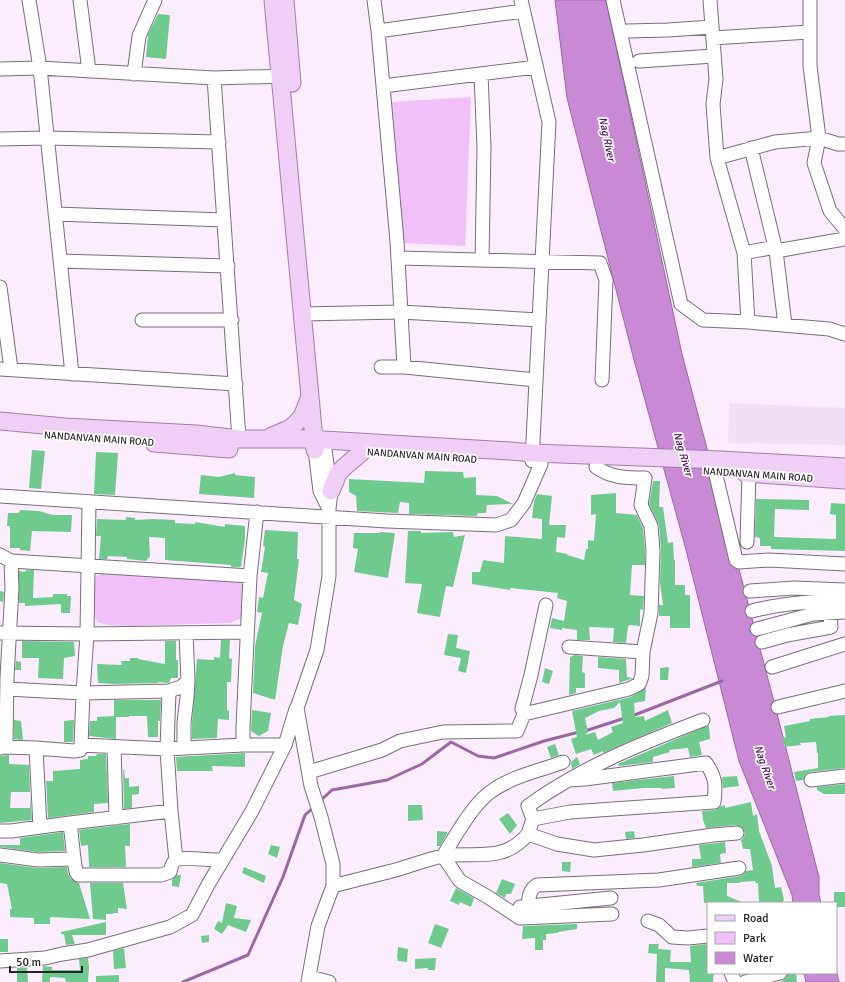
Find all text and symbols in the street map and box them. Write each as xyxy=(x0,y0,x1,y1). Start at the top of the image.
water label: Nag River xyxy=(596,116,618,164)
street label: NANDANVAN MAIN ROAD xyxy=(44,429,154,449)
water label: Nag River xyxy=(671,431,696,479)
street label: NANDANVAN MAIN ROAD xyxy=(367,446,477,466)
street label: NANDANVAN MAIN ROAD xyxy=(703,465,813,485)
water label: Nag River xyxy=(752,744,779,792)
legend xyxy=(707,902,837,974)
text: Road xyxy=(743,911,769,926)
text: Park xyxy=(743,931,766,946)
scale bar xyxy=(10,948,82,974)
text: Water xyxy=(743,951,774,966)
text: 50 m xyxy=(16,955,41,970)

